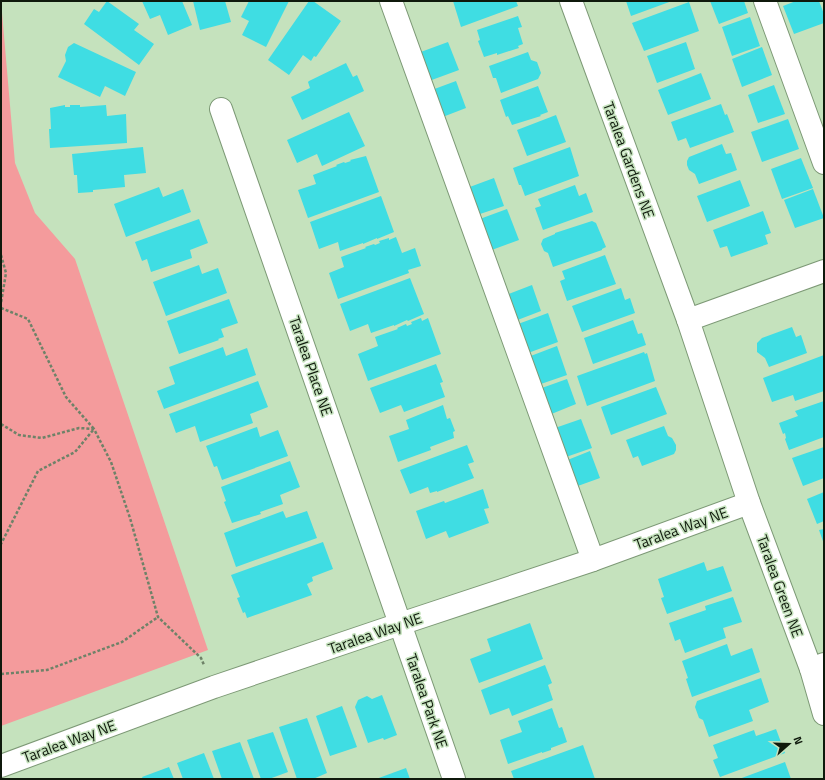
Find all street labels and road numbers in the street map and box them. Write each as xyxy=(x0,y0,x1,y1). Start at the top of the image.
street label: Taralea Gardens NE xyxy=(597,98,661,222)
street label: Taralea Place NE xyxy=(283,313,339,419)
street label: Taralea Way NE xyxy=(631,500,731,556)
street label: Taralea Green NE xyxy=(751,531,809,641)
street label: Taralea Way NE xyxy=(325,606,425,660)
street label: Taralea Park NE xyxy=(400,650,454,752)
street label: Taralea Way NE xyxy=(19,713,119,769)

